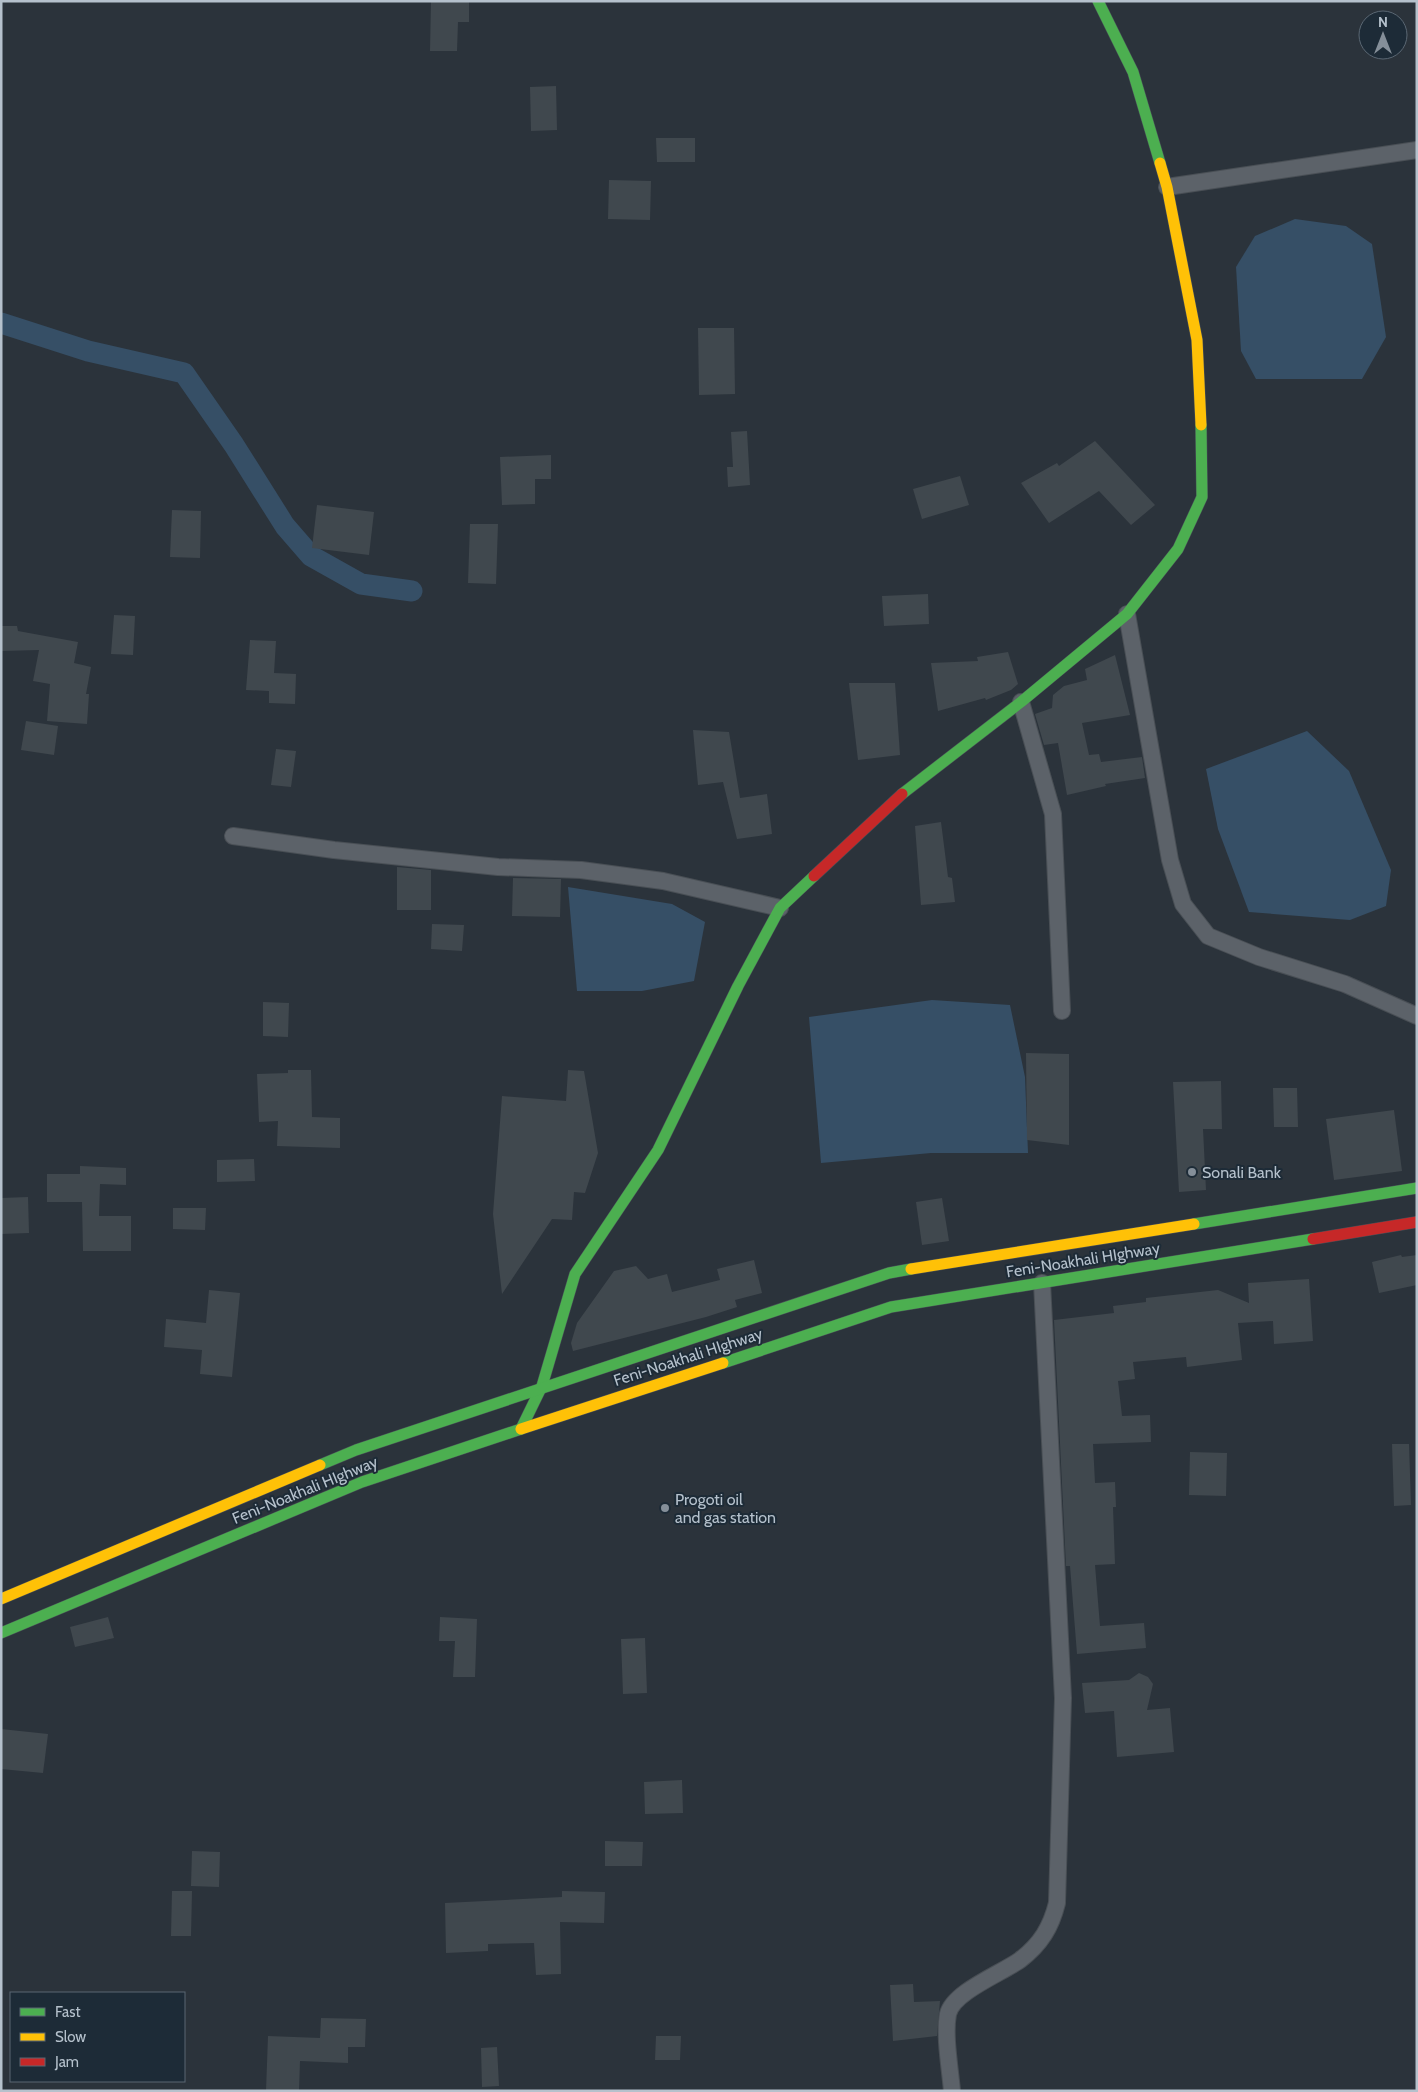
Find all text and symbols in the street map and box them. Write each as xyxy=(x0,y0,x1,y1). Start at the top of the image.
north arrow xyxy=(1358,10,1408,60)
text: N xyxy=(1378,13,1388,31)
place label: Sonali Bank xyxy=(1202,1163,1282,1182)
marker: Sonali Bank xyxy=(1186,1166,1198,1178)
street label: Feni-Noakhali HIghway xyxy=(1005,1238,1161,1282)
street label: Feni-Noakhali HIghway xyxy=(611,1324,765,1390)
street label: Feni-Noakhali HIghway xyxy=(229,1452,381,1528)
place label: Progoti oil and gas station xyxy=(675,1490,776,1527)
marker: Progoti oil and gas station xyxy=(659,1502,671,1514)
legend xyxy=(10,1992,185,2082)
text: Fast xyxy=(55,2003,80,2021)
text: Slow xyxy=(55,2028,86,2046)
text: Jam xyxy=(54,2053,79,2071)

